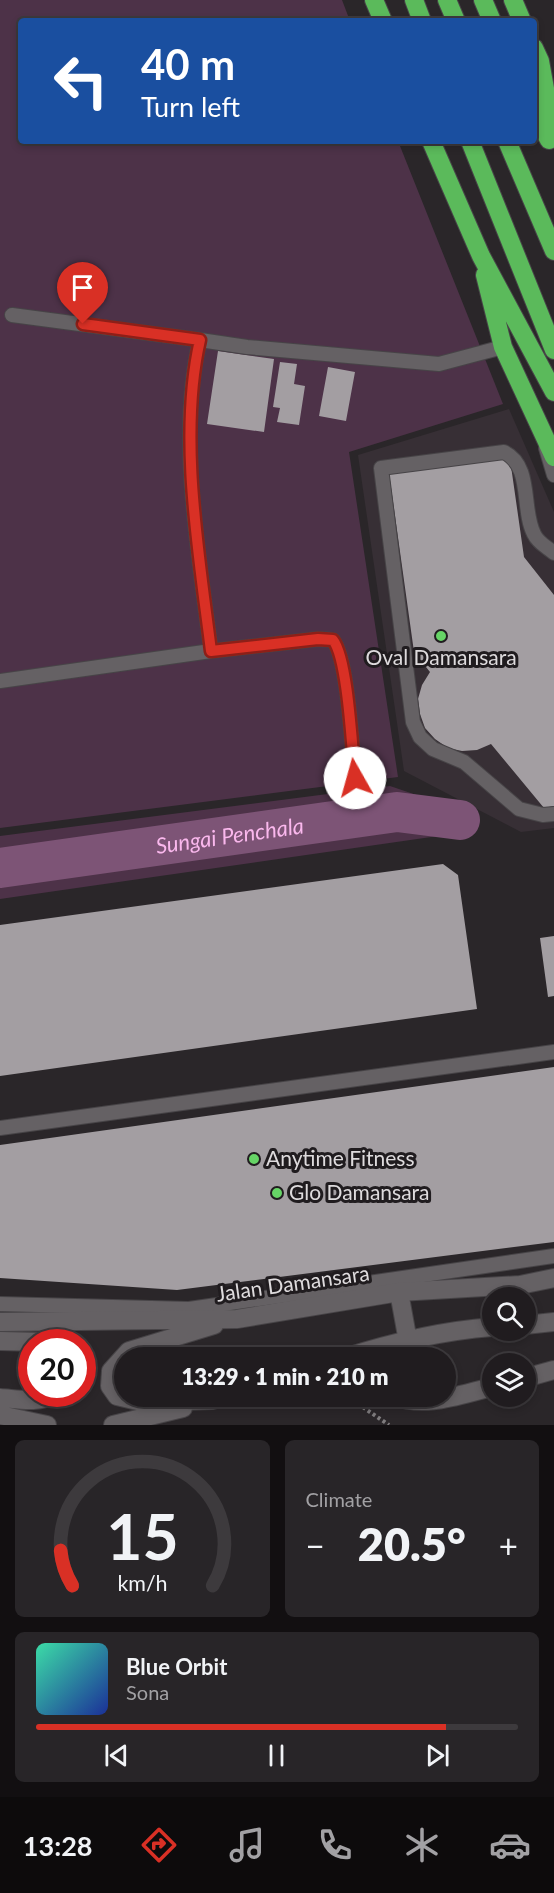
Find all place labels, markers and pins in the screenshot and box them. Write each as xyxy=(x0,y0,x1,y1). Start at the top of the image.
pin xyxy=(57,262,108,324)
marker: Oval Damansara xyxy=(434,629,448,643)
place label: Oval Damansara xyxy=(365,644,517,669)
place label: Anytime Fitness xyxy=(266,1145,415,1170)
marker: Anytime Fitness xyxy=(247,1152,261,1166)
place label: Glo Damansara xyxy=(289,1179,430,1204)
marker: Glo Damansara xyxy=(270,1186,284,1200)

